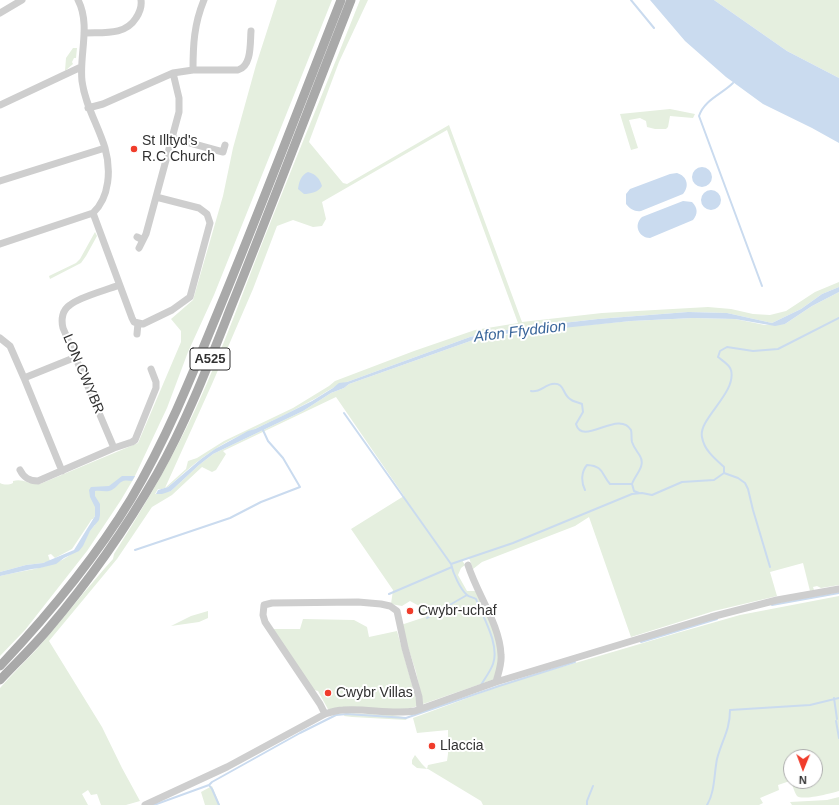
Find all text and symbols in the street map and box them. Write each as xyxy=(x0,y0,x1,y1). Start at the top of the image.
place label: St Illtyd's R.C Church xyxy=(142,133,215,166)
marker: St Illtyd's R.C Church xyxy=(129,144,139,154)
water label: Afon Ffyddion xyxy=(473,317,567,347)
street label: LON CWYBR xyxy=(59,332,107,416)
road number: A525 xyxy=(190,348,230,370)
place label: Cwybr-uchaf xyxy=(418,603,497,619)
marker: Cwybr-uchaf xyxy=(405,606,415,616)
place label: Cwybr Villas xyxy=(336,685,413,701)
marker: Cwybr Villas xyxy=(323,688,333,698)
place label: Llaccia xyxy=(440,738,484,754)
marker: Llaccia xyxy=(427,741,437,751)
north arrow xyxy=(783,749,823,789)
text: N xyxy=(799,774,807,786)

